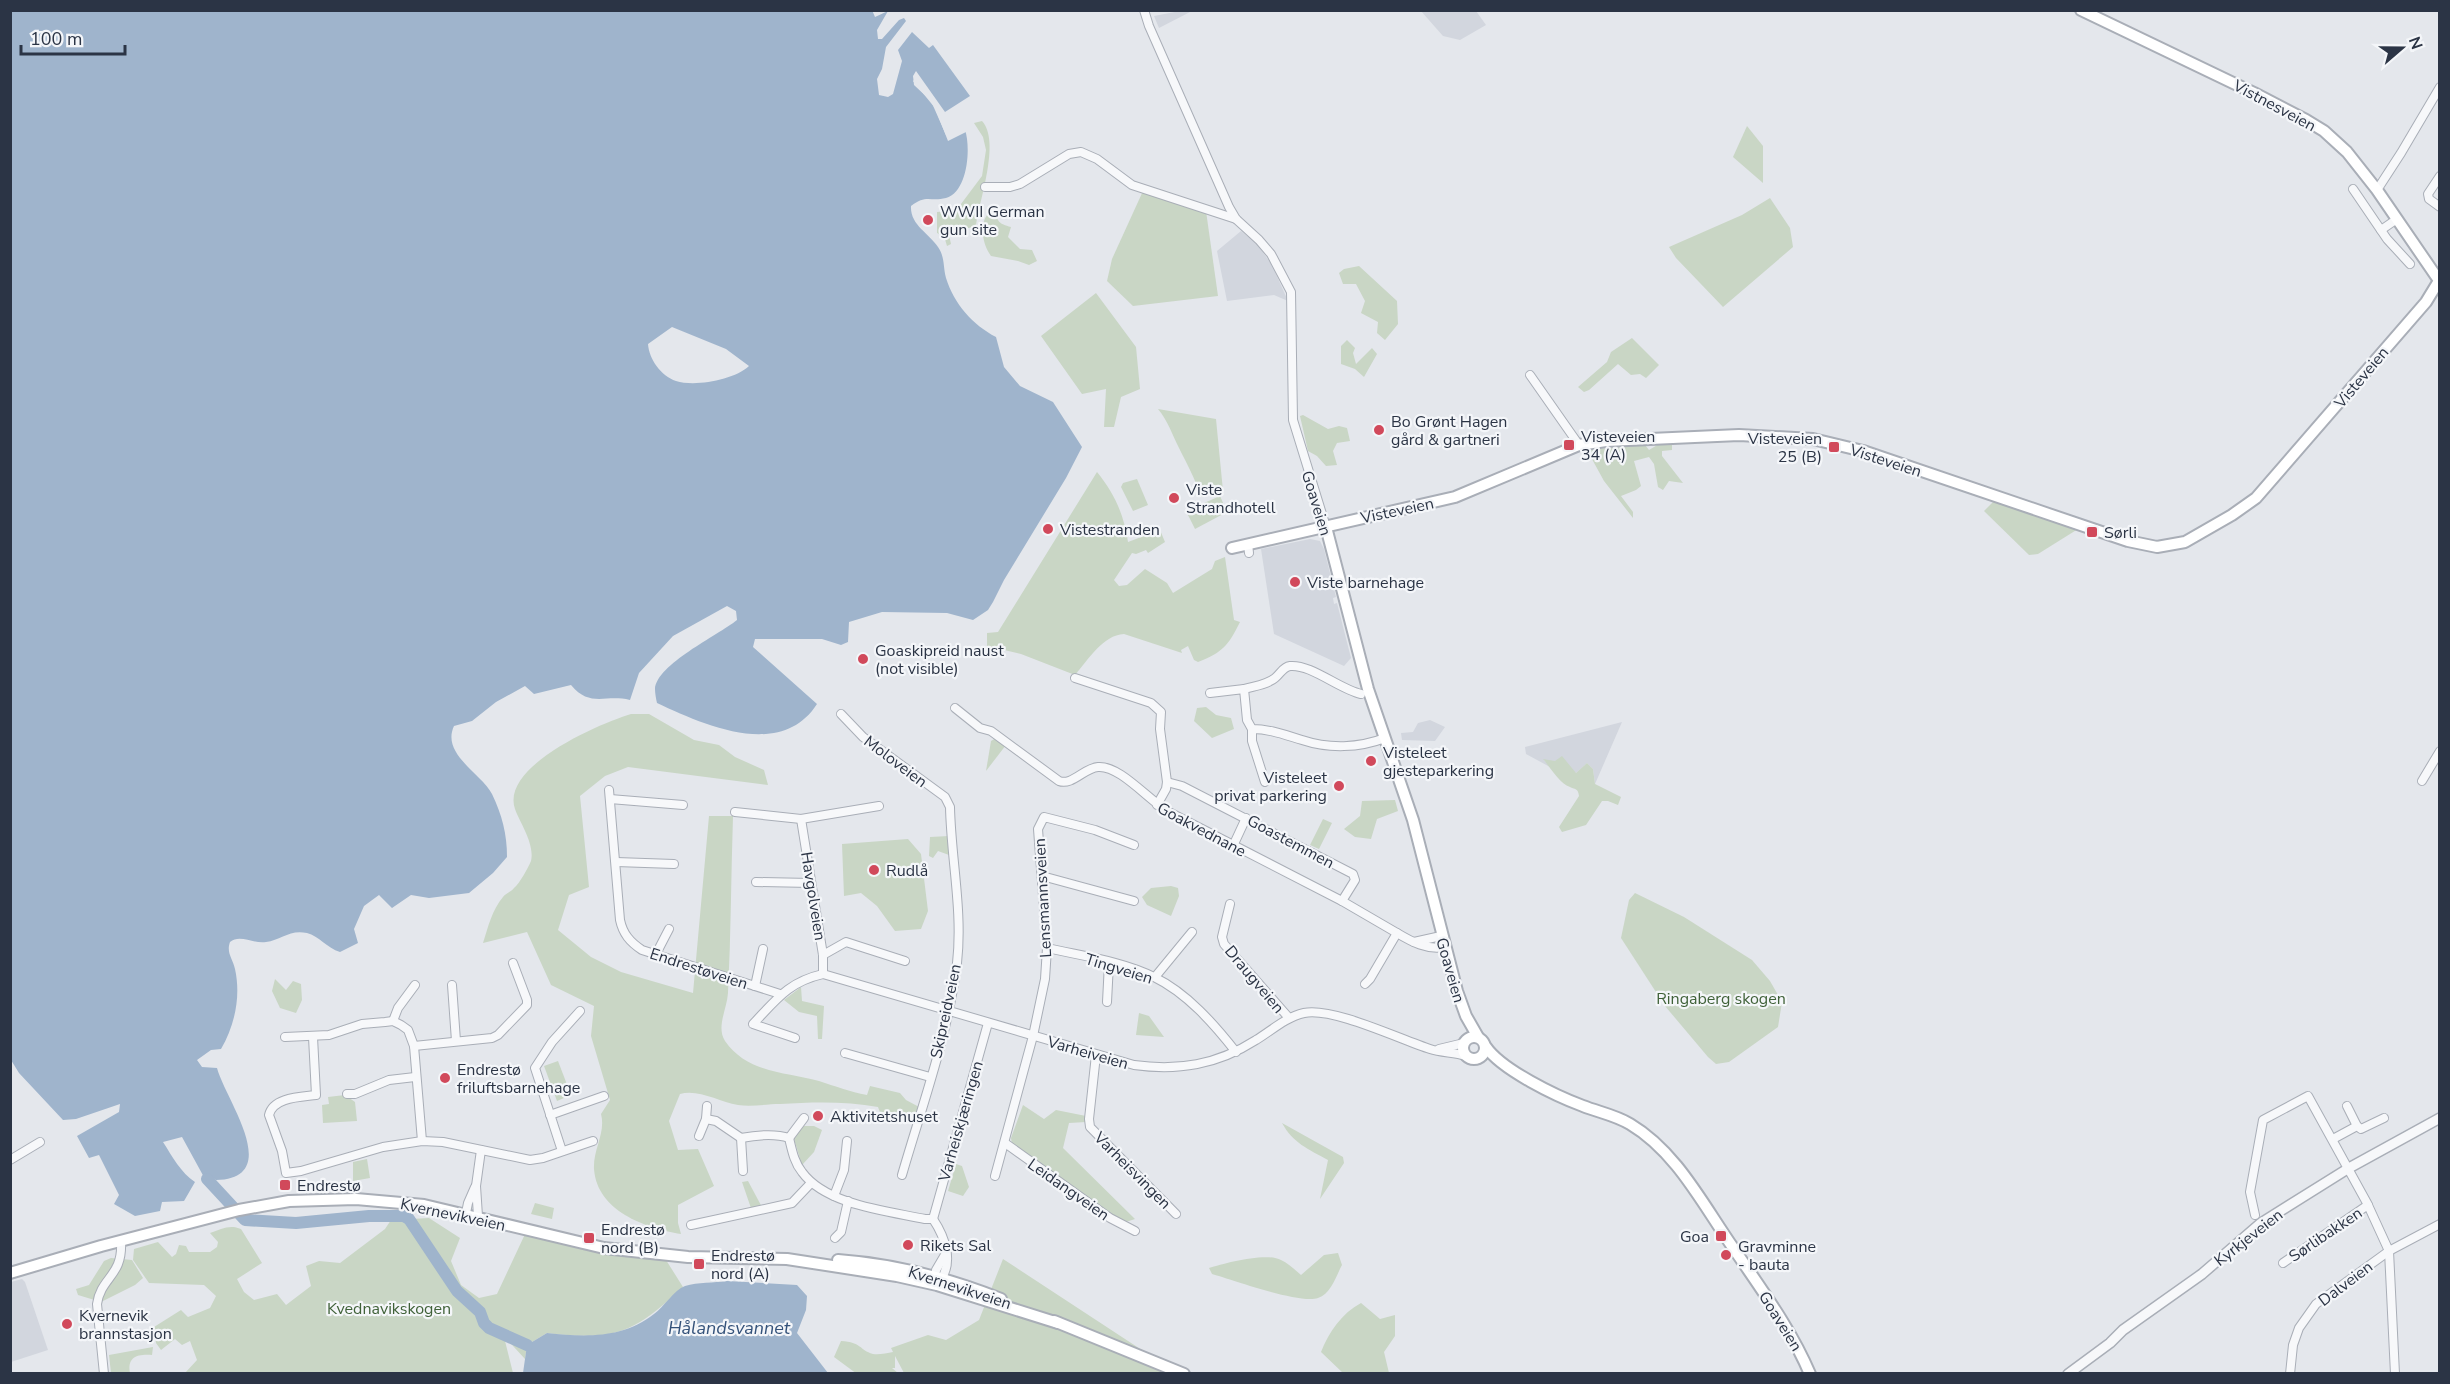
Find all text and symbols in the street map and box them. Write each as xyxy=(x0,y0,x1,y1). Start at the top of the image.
scale bar xyxy=(21,18,124,56)
north arrow xyxy=(2372,18,2432,78)
text: 100 m xyxy=(30,27,82,51)
text: N xyxy=(2403,34,2428,53)
street label: Vistnesveien xyxy=(2228,74,2320,137)
place label: WWII German gun site xyxy=(940,201,1045,241)
marker: WWII German gun site xyxy=(921,213,935,227)
street label: Visteveien xyxy=(2329,342,2394,414)
place label: Bo Grønt Hagen gård & gartneri xyxy=(1391,411,1507,451)
marker: Bo Grønt Hagen gård & gartneri xyxy=(1372,423,1386,437)
place label: Visteveien 34 (A) xyxy=(1580,426,1655,466)
place label: Visteveien 25 (B) xyxy=(1747,428,1822,468)
marker: Visteveien 34 (A) xyxy=(1562,438,1576,452)
street label: Visteveien xyxy=(1846,439,1924,483)
marker: Visteveien 25 (B) xyxy=(1827,440,1841,454)
street label: Goaveien xyxy=(1296,468,1336,538)
place label: Viste Strandhotell xyxy=(1185,479,1276,519)
marker: Viste Strandhotell xyxy=(1167,491,1181,505)
street label: Visteveien xyxy=(1358,493,1436,530)
place label: Vistestranden xyxy=(1059,519,1160,541)
marker: Vistestranden xyxy=(1041,522,1055,536)
place label: Sørli xyxy=(2104,522,2137,544)
marker: Sørli xyxy=(2085,525,2099,539)
place label: Viste barnehage xyxy=(1306,572,1424,594)
marker: Viste barnehage xyxy=(1288,575,1302,589)
place label: Goaskipreid naust (not visible) xyxy=(875,640,1004,680)
marker: Goaskipreid naust (not visible) xyxy=(856,652,870,666)
street label: Moloveien xyxy=(859,731,932,793)
place label: Visteleet gjesteparkering xyxy=(1382,742,1494,782)
marker: Visteleet gjesteparkering xyxy=(1364,754,1378,768)
place label: Visteleet privat parkering xyxy=(1214,767,1327,807)
marker: Visteleet privat parkering xyxy=(1332,779,1346,793)
street label: Goakvednane xyxy=(1153,797,1250,863)
street label: Goastemmen xyxy=(1243,810,1338,874)
street label: Lensmannsveien xyxy=(1029,838,1057,958)
street label: Havgolveien xyxy=(795,850,831,942)
place label: Rudlå xyxy=(886,860,928,882)
marker: Rudlå xyxy=(867,863,881,877)
street label: Goaveien xyxy=(1430,935,1470,1005)
street label: Draugveien xyxy=(1219,941,1289,1018)
street label: Endrestøveien xyxy=(647,943,750,995)
street label: Tingveien xyxy=(1082,948,1155,990)
street label: Skipreidveien xyxy=(925,962,967,1060)
park label: Ringaberg skogen xyxy=(1656,988,1786,1010)
street label: Varheiveien xyxy=(1044,1031,1131,1075)
street label: Varheiskjæringen xyxy=(933,1058,989,1185)
place label: Endrestø friluftsbarnehage xyxy=(457,1059,580,1099)
marker: Endrestø friluftsbarnehage xyxy=(438,1071,452,1085)
place label: Aktivitetshuset xyxy=(830,1106,938,1128)
marker: Aktivitetshuset xyxy=(811,1109,825,1123)
street label: Varheisvingen xyxy=(1088,1126,1176,1214)
street label: Leidangveien xyxy=(1023,1154,1114,1226)
place label: Endrestø xyxy=(297,1175,361,1197)
marker: Endrestø xyxy=(278,1178,292,1192)
street label: Kvernevikveien xyxy=(398,1193,507,1237)
street label: Sørlibakken xyxy=(2285,1202,2367,1267)
street label: Kyrkjeveien xyxy=(2210,1204,2288,1272)
place label: Endrestø nord (B) xyxy=(601,1219,665,1259)
place label: Goa xyxy=(1680,1226,1709,1248)
marker: Goa xyxy=(1714,1229,1728,1243)
marker: Endrestø nord (B) xyxy=(582,1231,596,1245)
place label: Rikets Sal xyxy=(920,1235,991,1257)
place label: Gravminne - bauta xyxy=(1738,1236,1816,1276)
marker: Rikets Sal xyxy=(901,1238,915,1252)
place label: Endrestø nord (A) xyxy=(711,1245,775,1285)
marker: Gravminne - bauta xyxy=(1719,1248,1733,1262)
street label: Dalveien xyxy=(2314,1256,2377,1311)
marker: Endrestø nord (A) xyxy=(692,1257,706,1271)
street label: Kvernevikveien xyxy=(905,1261,1014,1315)
street label: Goaveien xyxy=(1753,1287,1807,1356)
park label: Kvednavikskogen xyxy=(327,1298,451,1320)
place label: Kvernevik brannstasjon xyxy=(79,1305,172,1345)
water label: Hålandsvannet xyxy=(668,1316,791,1340)
marker: Kvernevik brannstasjon xyxy=(60,1317,74,1331)

